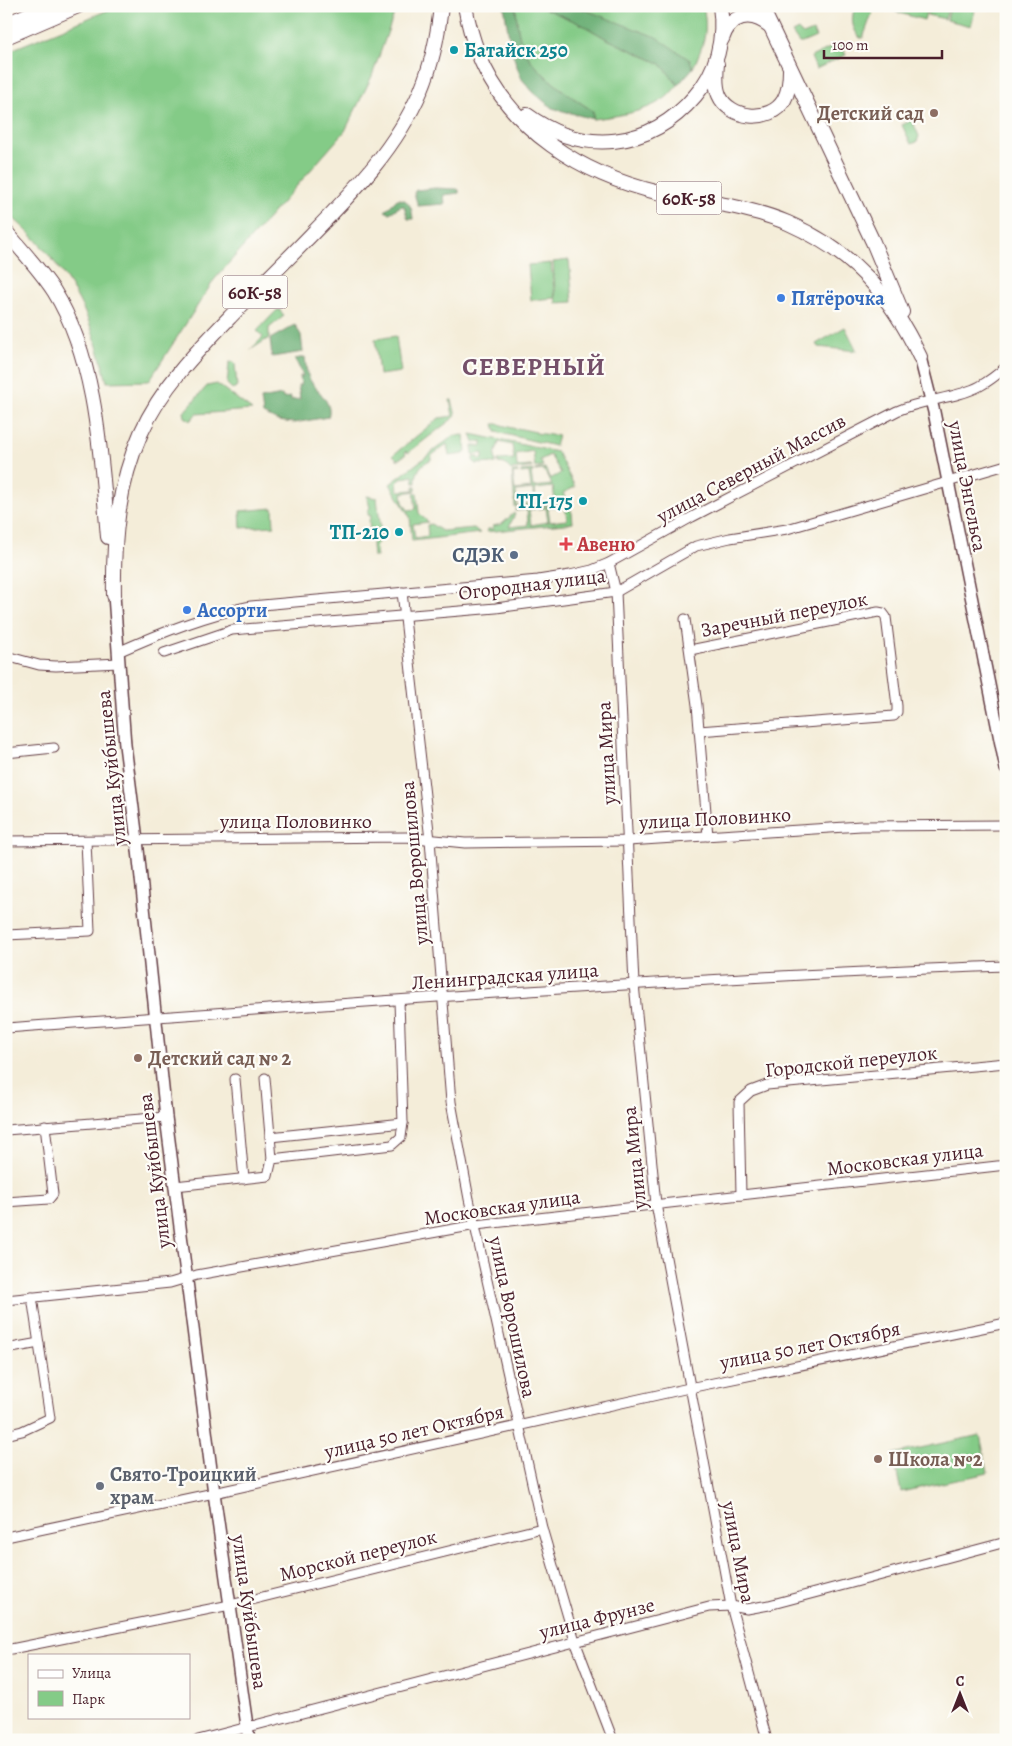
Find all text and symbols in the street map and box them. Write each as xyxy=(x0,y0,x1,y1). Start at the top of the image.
scale bar xyxy=(824,28,942,60)
text: 100 m xyxy=(832,35,869,55)
place label: Батайск 250 xyxy=(464,37,568,64)
marker: Батайск 250 xyxy=(448,44,460,56)
place label: Детский сад xyxy=(817,100,924,127)
marker: Детский сад xyxy=(928,107,940,119)
road number: 60К-58 xyxy=(656,182,722,214)
road number: 60К-58 xyxy=(222,276,288,308)
place label: Пятёрочка xyxy=(791,285,885,312)
marker: Пятёрочка xyxy=(775,292,787,304)
district label: СЕВЕРНЫЙ xyxy=(462,350,606,384)
street label: улица Северный Массив xyxy=(651,407,850,530)
street label: улица Энгельса xyxy=(941,417,994,555)
place label: ТП-175 xyxy=(516,488,573,515)
marker: ТП-175 xyxy=(577,495,589,507)
place label: ТП-210 xyxy=(330,519,389,546)
marker: ТП-210 xyxy=(393,526,405,538)
place label: Авеню xyxy=(576,531,635,558)
marker: Авеню xyxy=(559,537,573,551)
place label: СДЭК xyxy=(452,542,505,569)
marker: СДЭК xyxy=(508,549,520,561)
street label: Огородная улица xyxy=(457,562,608,607)
street label: Заречный переулок xyxy=(698,585,870,644)
place label: Ассорти xyxy=(196,597,268,624)
marker: Ассорти xyxy=(181,604,193,616)
street label: улица Куйбышева xyxy=(90,688,133,848)
street label: улица Мира xyxy=(590,700,623,806)
street label: улица Ворошилова xyxy=(394,779,435,947)
street label: улица Половинко xyxy=(637,801,792,836)
street label: улица Половинко xyxy=(219,808,372,835)
street label: Ленинградская улица xyxy=(411,956,600,996)
street label: Городской переулок xyxy=(764,1039,939,1084)
place label: Детский сад № 2 xyxy=(148,1045,291,1072)
marker: Детский сад № 2 xyxy=(132,1052,144,1064)
street label: улица Куйбышева xyxy=(131,1091,178,1251)
street label: улица Мира xyxy=(616,1104,653,1212)
street label: Московская улица xyxy=(825,1136,986,1182)
street label: Московская улица xyxy=(422,1183,583,1232)
street label: улица Ворошилова xyxy=(482,1233,543,1401)
street label: улица 50 лет Октября xyxy=(717,1315,903,1376)
street label: улица 50 лет Октября xyxy=(321,1398,506,1465)
place label: Школа №2 xyxy=(888,1446,983,1473)
marker: Школа №2 xyxy=(872,1453,884,1465)
place label: Свято-Троицкий храм xyxy=(110,1461,257,1511)
marker: Свято-Троицкий храм xyxy=(94,1480,106,1492)
street label: улица Мира xyxy=(715,1498,762,1606)
street label: Морской переулок xyxy=(277,1523,440,1588)
street label: улица Куйбышева xyxy=(225,1532,274,1692)
street label: улица Фрунзе xyxy=(536,1591,657,1646)
legend xyxy=(28,1654,190,1718)
text: Улица xyxy=(72,1663,111,1683)
north arrow xyxy=(934,1668,984,1718)
text: С xyxy=(956,1672,965,1691)
text: Парк xyxy=(72,1689,105,1709)

